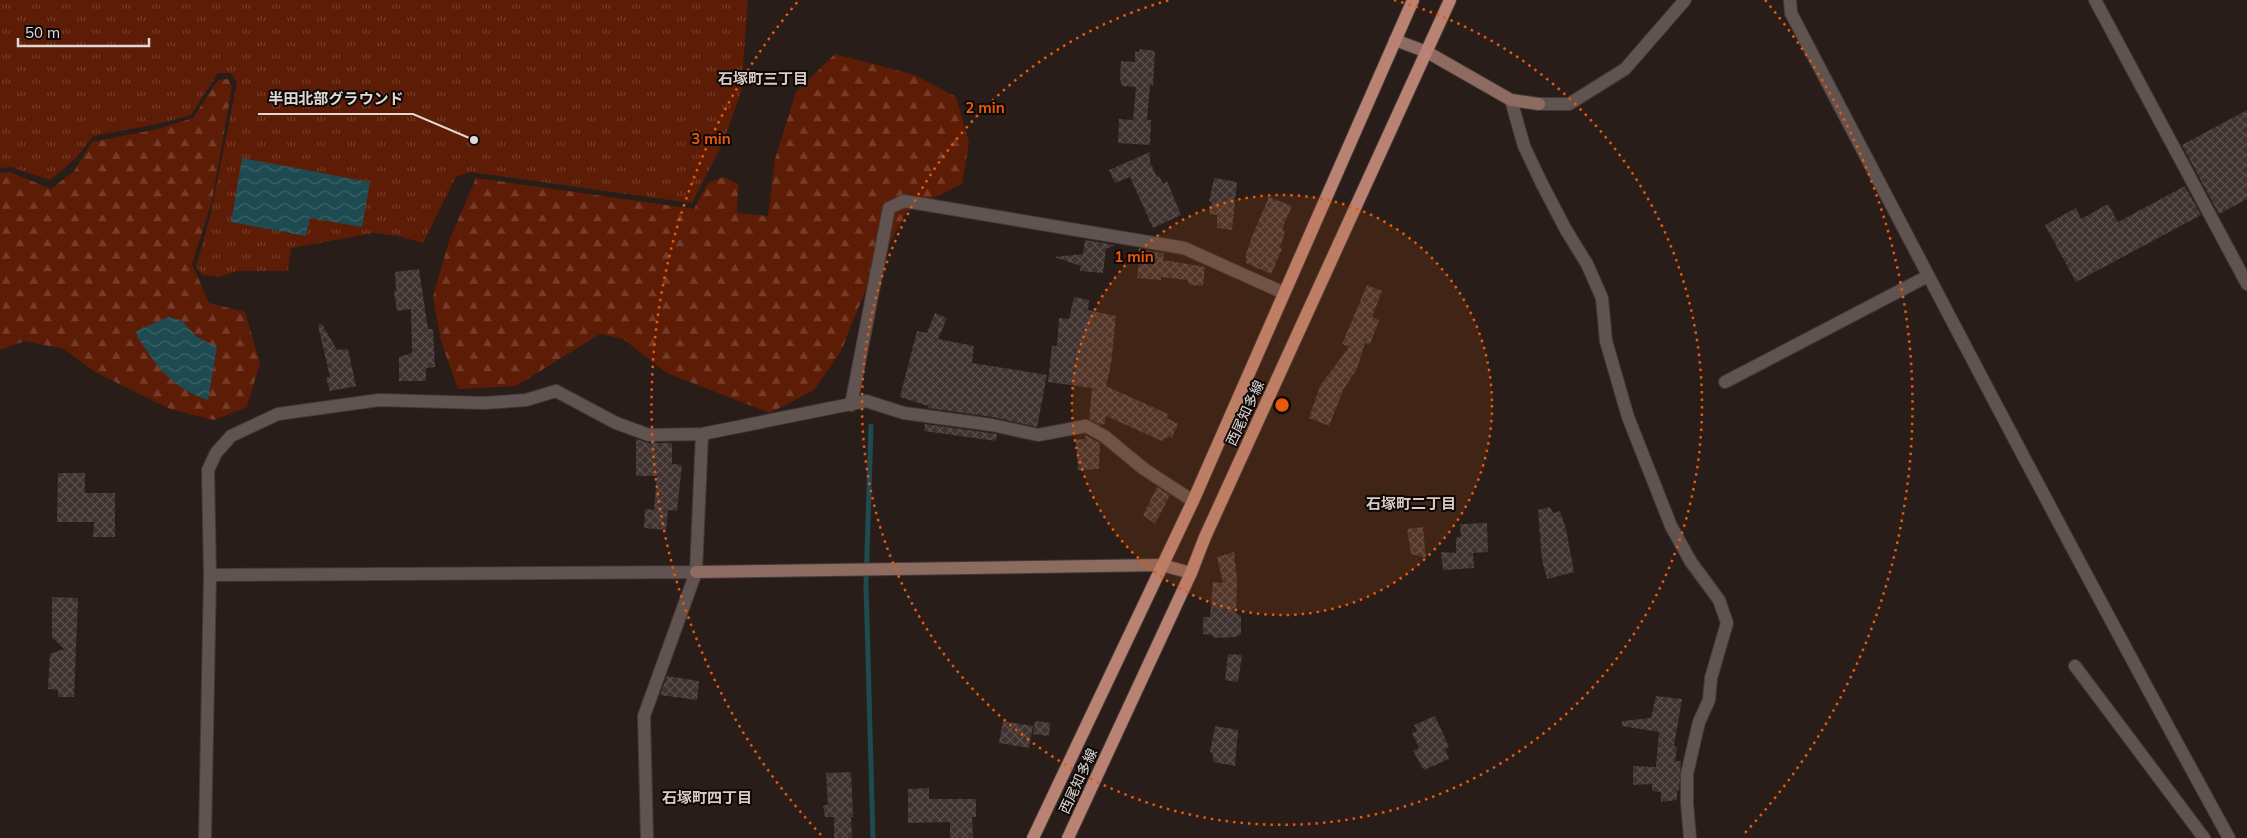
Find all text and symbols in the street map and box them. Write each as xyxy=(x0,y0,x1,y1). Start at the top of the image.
scale bar xyxy=(18,15,149,47)
text: 50 m xyxy=(25,23,60,42)
district label: 石塚町三丁目 xyxy=(718,69,808,88)
callout: 半田北部グラウンド xyxy=(258,84,413,114)
text: 半田北部グラウンド xyxy=(268,89,404,108)
text: 2 min xyxy=(965,98,1005,117)
text: 3 min xyxy=(691,129,731,148)
text: 1 min xyxy=(1114,247,1154,266)
street label: 西尾知多線 xyxy=(1222,377,1268,449)
centre of rings xyxy=(1273,396,1291,414)
district label: 石塚町二丁目 xyxy=(1366,494,1456,513)
street label: 西尾知多線 xyxy=(1055,745,1101,817)
district label: 石塚町四丁目 xyxy=(662,788,752,807)

